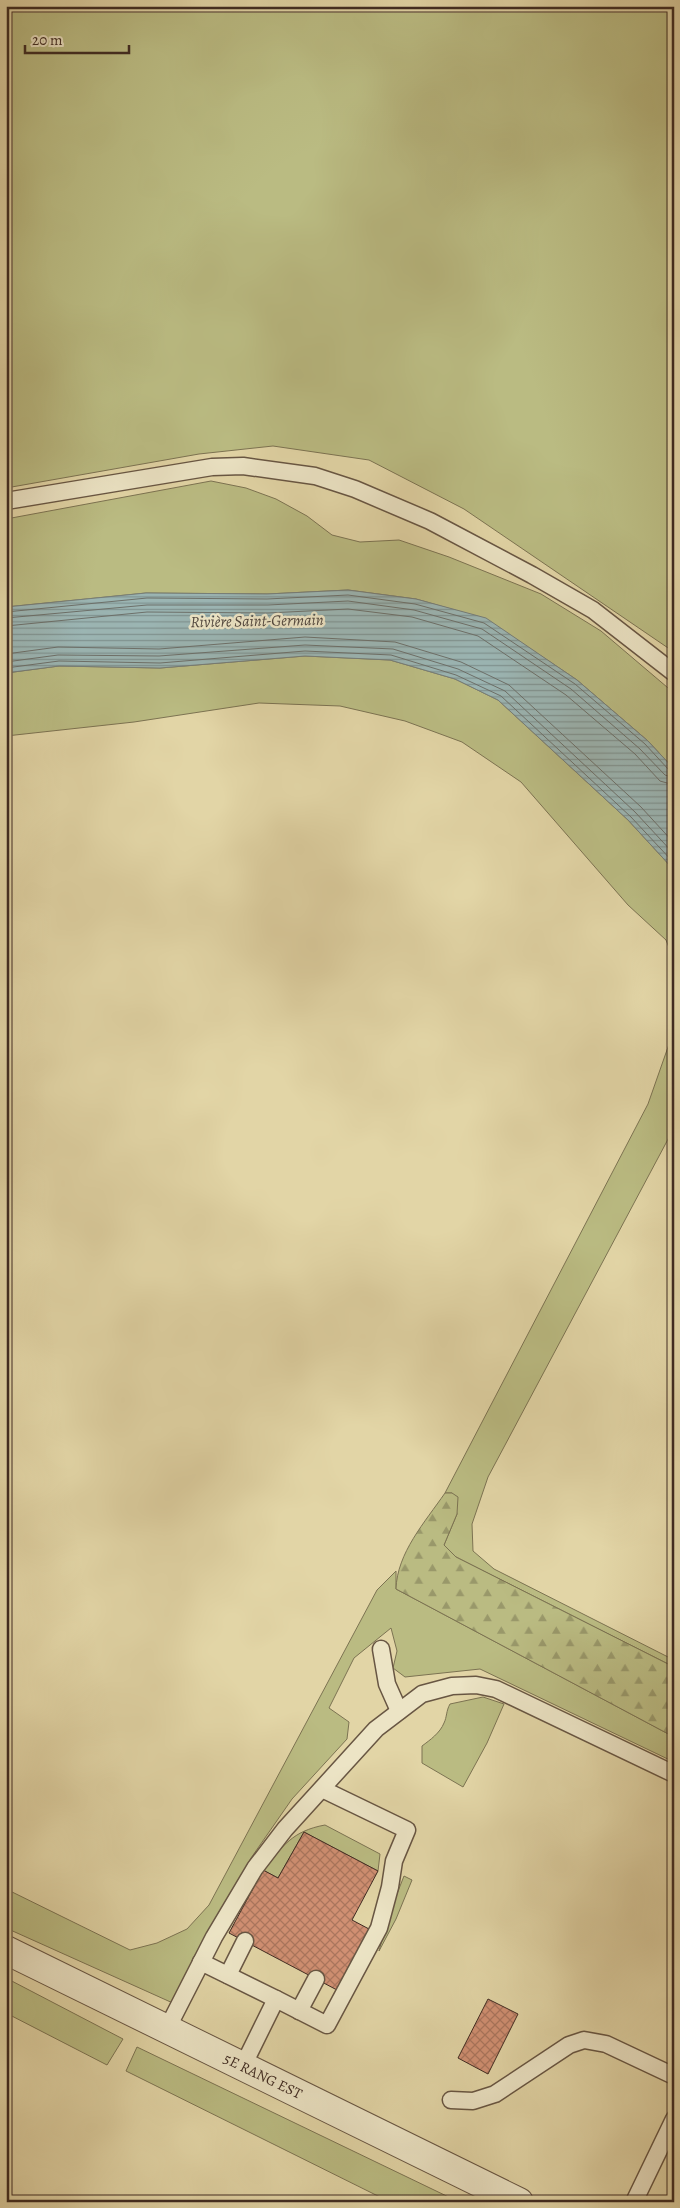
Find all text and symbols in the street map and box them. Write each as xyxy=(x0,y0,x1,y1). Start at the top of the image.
scale bar xyxy=(25,22,129,54)
text: 20 m xyxy=(32,30,63,50)
water label: Rivière Saint-Germain xyxy=(190,609,324,633)
street label: 5E RANG EST xyxy=(220,2048,306,2104)

